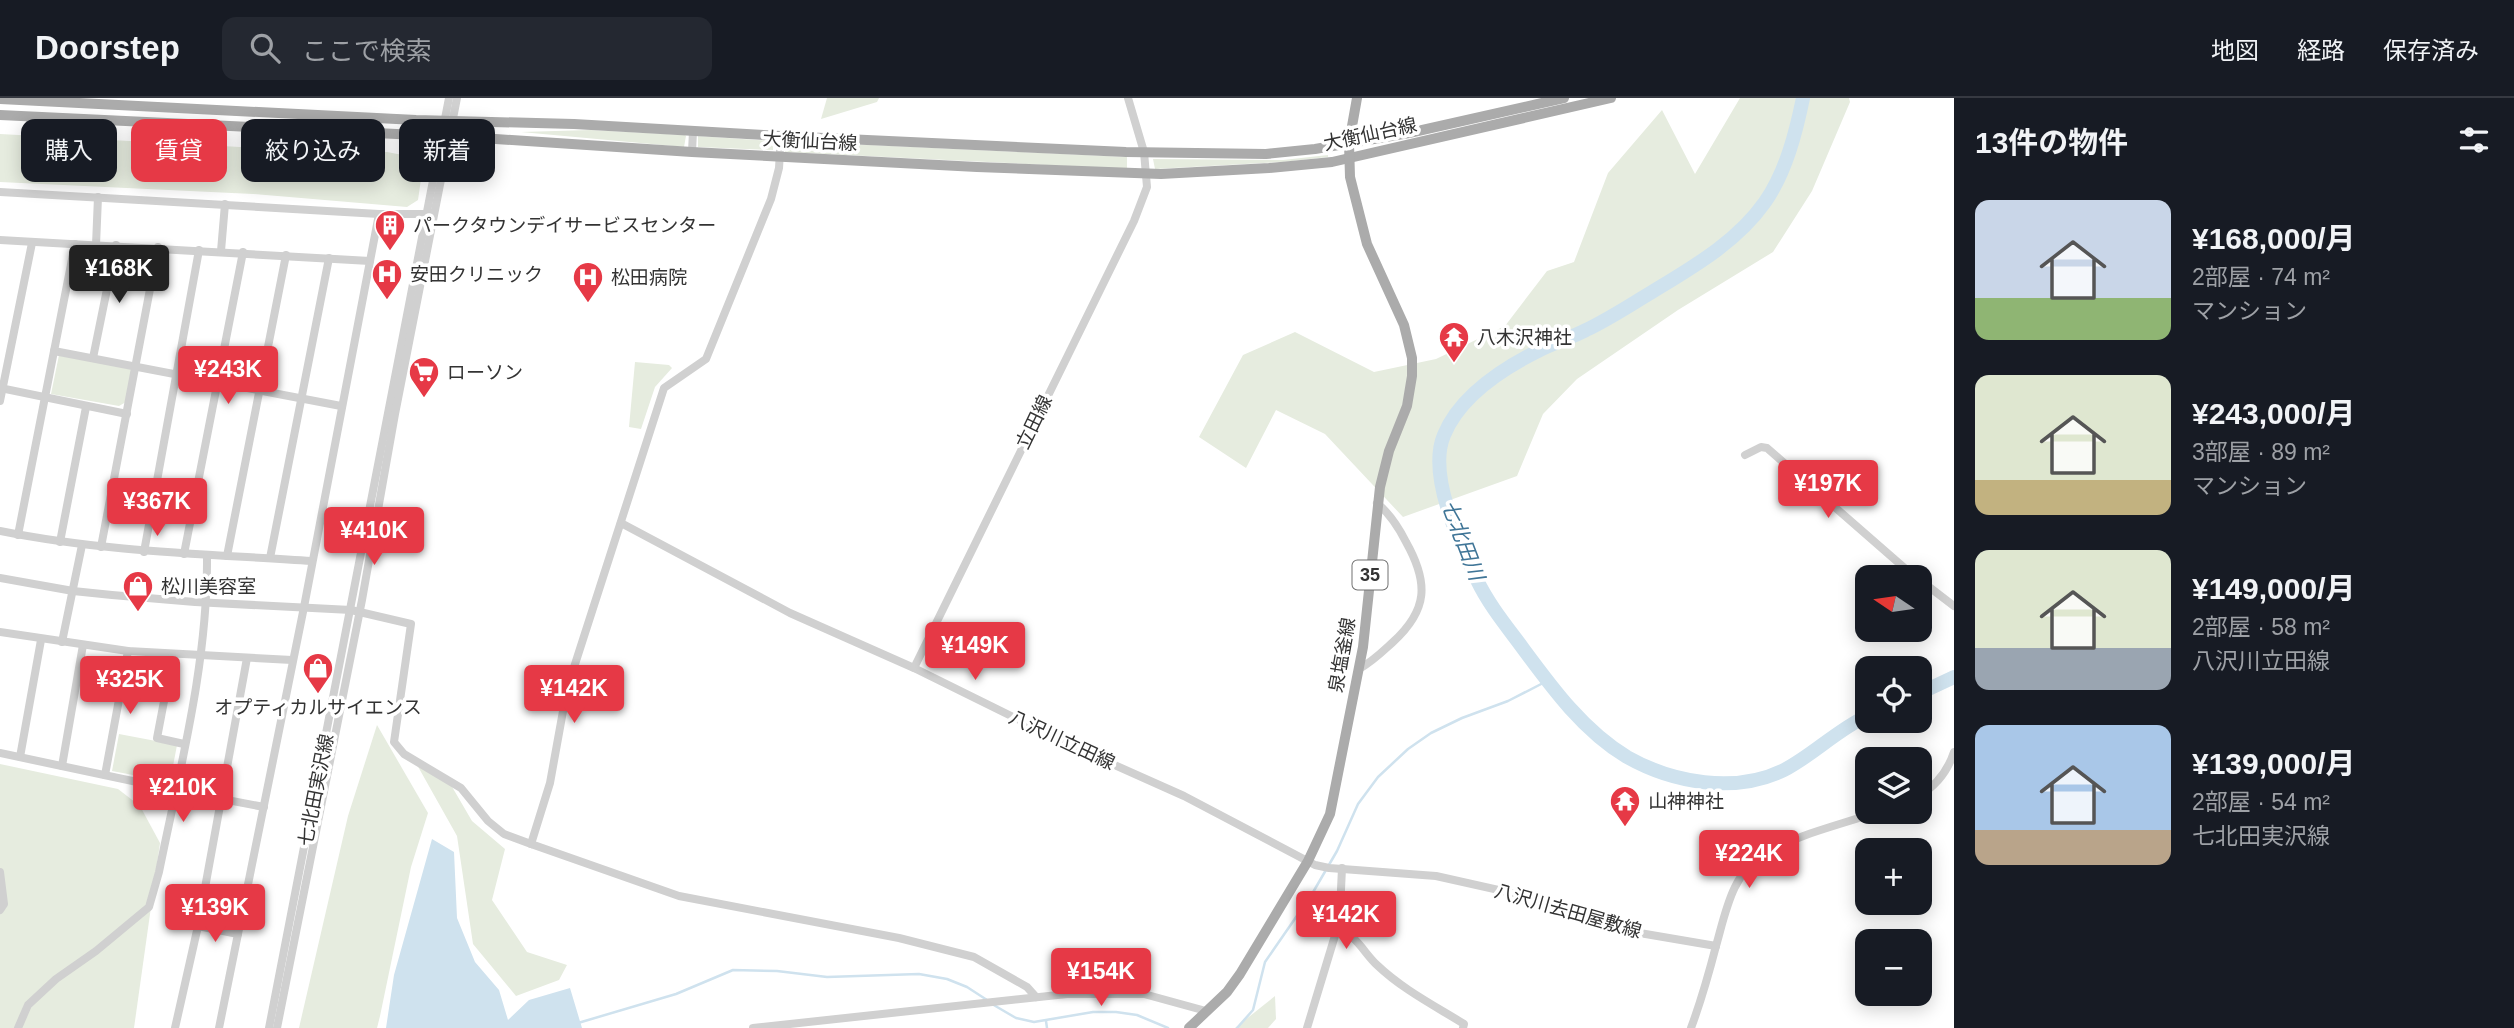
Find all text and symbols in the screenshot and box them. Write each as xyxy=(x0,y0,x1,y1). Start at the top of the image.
search box xyxy=(222,17,712,80)
text: Doorstep xyxy=(35,29,180,66)
icon: search xyxy=(246,29,284,67)
text: ここで検索 xyxy=(302,36,432,66)
text: 地図 xyxy=(2211,37,2259,64)
text: 経路 xyxy=(2297,37,2345,64)
text: 保存済み xyxy=(2383,37,2479,64)
street label: 大衡仙台線 xyxy=(1321,114,1419,154)
chip: 購入 xyxy=(21,119,117,182)
chip: 賃貸 xyxy=(131,119,227,182)
chip: 絞り込み xyxy=(241,119,385,182)
chip: 新着 xyxy=(399,119,495,182)
icon: filters xyxy=(2455,121,2493,159)
text: 13件の物件 xyxy=(1975,126,2128,159)
street label: 大衡仙台線 xyxy=(762,128,858,154)
building icon: パークタウンデイサービスセンター xyxy=(373,208,407,252)
place label: パークタウンデイサービスセンター xyxy=(413,215,716,236)
text: ¥168,000/月 xyxy=(2192,222,2355,255)
icon: home xyxy=(2031,228,2115,312)
pin: ¥168K xyxy=(70,246,168,305)
text: ¥168K xyxy=(85,255,153,281)
hospital icon: 安田クリニック xyxy=(370,257,404,301)
hospital icon: 松田病院 xyxy=(571,260,605,304)
place label: 安田クリニック xyxy=(410,264,543,285)
text: 2部屋 · 74 m² xyxy=(2192,264,2330,290)
place label: 松田病院 xyxy=(611,267,687,288)
text: マンション xyxy=(2192,298,2307,324)
temple icon: 八木沢神社 xyxy=(1437,320,1471,364)
place label: 八木沢神社 xyxy=(1477,327,1572,348)
pin: ¥243K xyxy=(179,346,277,406)
supermarket icon: ローソン xyxy=(407,355,441,399)
text: ¥243K xyxy=(194,356,262,382)
place label: ローソン xyxy=(447,362,523,383)
street label: 立田線 xyxy=(1012,392,1056,452)
text: ¥243,000/月 xyxy=(2192,397,2355,430)
icon: home xyxy=(2031,403,2115,487)
text: 3部屋 · 89 m² xyxy=(2192,439,2330,465)
pin: ¥197K xyxy=(1779,460,1877,520)
text: ¥197K xyxy=(1794,470,1862,496)
text: マンション xyxy=(2192,473,2307,499)
pin: ¥367K xyxy=(108,478,206,538)
text: ¥367K xyxy=(123,488,191,514)
water label: 七北田川 xyxy=(1437,497,1490,585)
pin: ¥410K xyxy=(325,508,423,567)
text: ¥410K xyxy=(340,517,408,543)
road number: 35 xyxy=(1352,560,1388,589)
north arrow xyxy=(1855,565,1932,642)
map controls xyxy=(1855,565,1932,1006)
shop icon: 松川美容室 xyxy=(121,569,155,613)
text: ¥149,000/月 xyxy=(2192,572,2355,605)
place label: 松川美容室 xyxy=(161,576,256,597)
icon: home xyxy=(2031,578,2115,662)
text: 2部屋 · 58 m² xyxy=(2192,614,2330,640)
street label: 泉塩釜線 xyxy=(1325,616,1359,694)
pin: ¥149K xyxy=(926,622,1024,682)
text: ¥149K xyxy=(941,632,1009,658)
text: 八沢川立田線 xyxy=(2192,648,2330,674)
shop icon: オプティカルサイエンス xyxy=(301,651,335,695)
pin: ¥325K xyxy=(81,656,179,716)
button: locate xyxy=(1855,656,1932,733)
text: ¥325K xyxy=(96,666,164,692)
pin: ¥142K xyxy=(525,666,623,725)
text: ¥142K xyxy=(540,675,608,701)
place label: オプティカルサイエンス xyxy=(214,697,422,718)
street label: 八沢川立田線 xyxy=(1006,706,1118,774)
street label: 七北田実沢線 xyxy=(295,732,337,848)
button: layers xyxy=(1855,747,1932,824)
text: ¥139,000/月 xyxy=(2192,747,2355,780)
icon: home xyxy=(2031,753,2115,837)
pin: ¥210K xyxy=(134,764,232,824)
text: ¥210K xyxy=(149,774,217,800)
temple icon: 山神神社 xyxy=(1608,784,1642,828)
text: 2部屋 · 54 m² xyxy=(2192,789,2330,815)
place label: 山神神社 xyxy=(1648,791,1724,812)
text: 七北田実沢線 xyxy=(2192,823,2330,849)
pin: ¥224K xyxy=(1700,830,1798,890)
button: + xyxy=(1855,838,1932,915)
text: ¥224K xyxy=(1715,840,1783,866)
street label: 八沢川去田屋敷線 xyxy=(1492,880,1644,942)
pin: ¥139K xyxy=(166,884,264,944)
pin: ¥142K xyxy=(1297,892,1395,951)
text: ¥139K xyxy=(181,894,249,920)
text: ¥142K xyxy=(1312,901,1380,927)
button: − xyxy=(1855,929,1932,1006)
pin: ¥154K xyxy=(1052,948,1150,1008)
text: ¥154K xyxy=(1067,958,1135,984)

